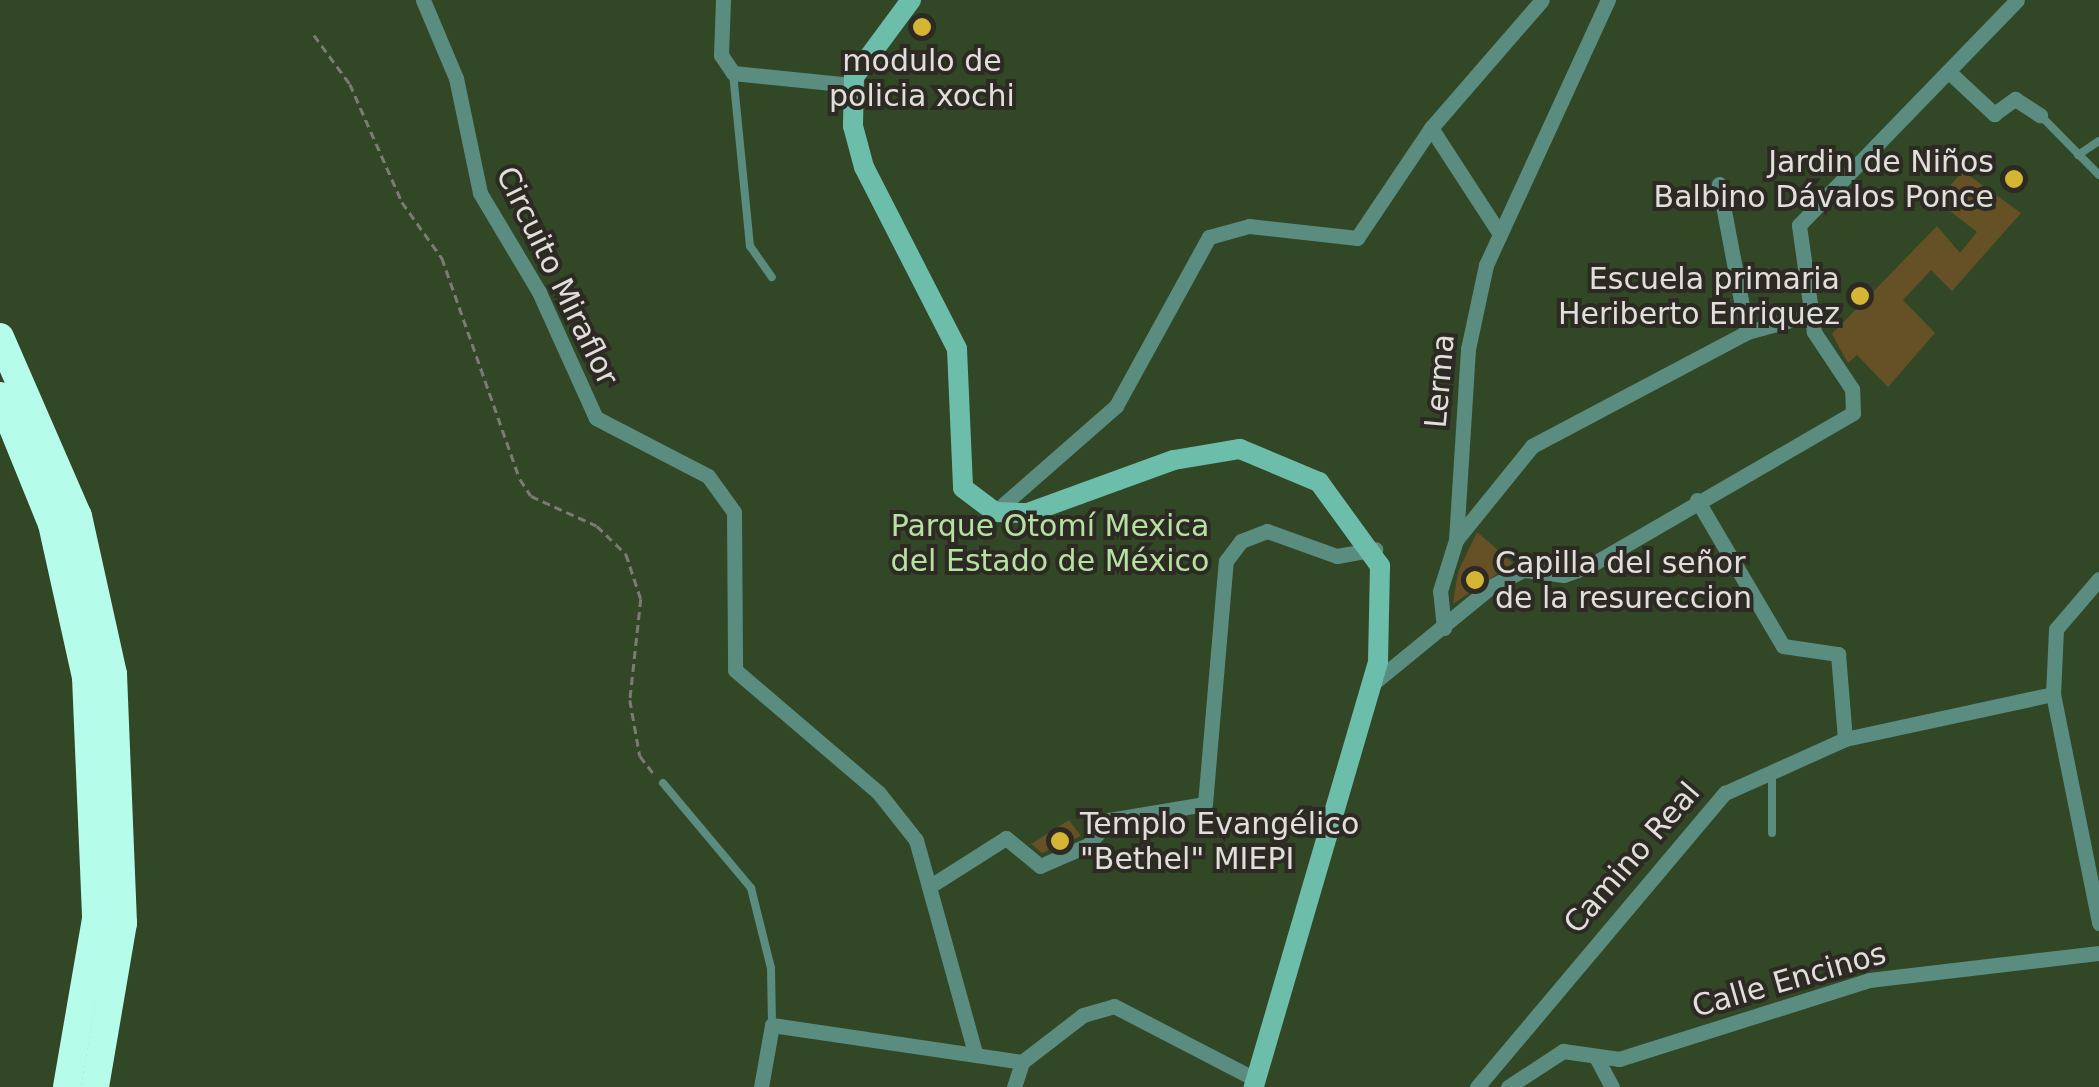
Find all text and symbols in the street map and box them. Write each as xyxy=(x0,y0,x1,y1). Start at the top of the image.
marker: modulo de policia xochi xyxy=(911,16,933,38)
place label: modulo de policia xochi xyxy=(829,43,1015,114)
place label: Jardin de Niños Balbino Dávalos Ponce xyxy=(1654,144,1994,214)
street label: Circuito Miraflor xyxy=(488,161,626,391)
marker: Jardin de Niños Balbino Dávalos Ponce xyxy=(2003,168,2025,190)
place label: Escuela primaria Heriberto Enriquez xyxy=(1558,261,1840,332)
marker: Escuela primaria Heriberto Enriquez xyxy=(1849,285,1871,307)
street label: Lerma xyxy=(1418,333,1462,429)
park label: Parque Otomí Mexica del Estado de México xyxy=(891,508,1209,578)
place label: Capilla del señor de la resureccion xyxy=(1495,545,1752,616)
marker: Capilla del señor de la resureccion xyxy=(1464,569,1486,591)
street label: Camino Real xyxy=(1557,775,1707,941)
place label: Templo Evangélico "Bethel" MIEPI xyxy=(1080,806,1359,876)
marker: Templo Evangélico "Bethel" MIEPI xyxy=(1049,830,1071,852)
street label: Calle Encinos xyxy=(1688,935,1890,1025)

